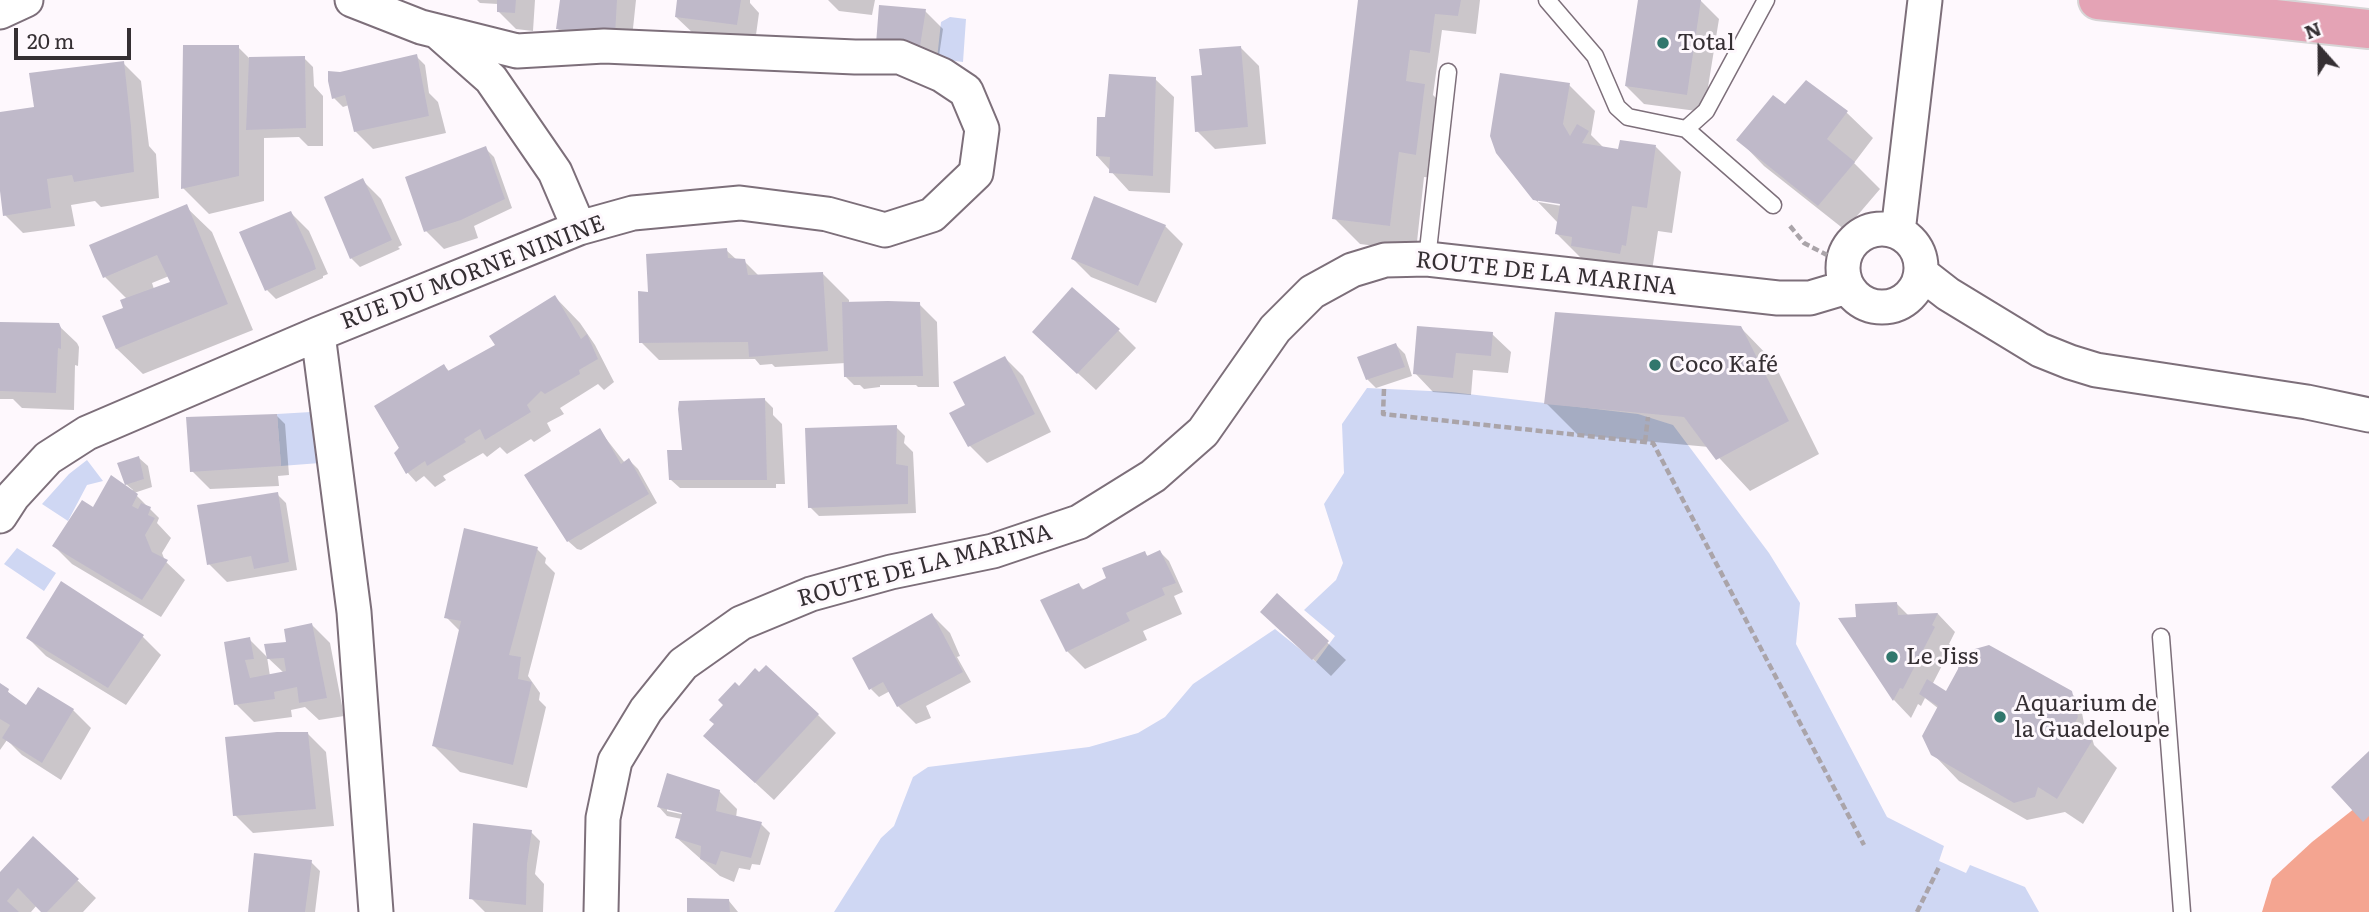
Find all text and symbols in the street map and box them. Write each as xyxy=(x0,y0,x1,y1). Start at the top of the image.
text: N xyxy=(2300,13,2325,45)
scale bar xyxy=(18,14,135,58)
north arrow xyxy=(2285,14,2355,84)
text: 20 m xyxy=(27,24,74,55)
place label: Total xyxy=(1677,29,1735,57)
marker: Total xyxy=(1655,35,1671,51)
street label: RUE DU MORNE NININE xyxy=(337,210,609,336)
street label: ROUTE DE LA MARINA xyxy=(1414,247,1678,301)
place label: Coco Kafé xyxy=(1669,351,1778,379)
marker: Coco Kafé xyxy=(1647,357,1663,373)
street label: ROUTE DE LA MARINA xyxy=(795,519,1055,613)
place label: Le Jiss xyxy=(1906,643,1978,671)
marker: Le Jiss xyxy=(1884,649,1900,665)
place label: Aquarium de la Guadeloupe xyxy=(2014,690,2170,744)
marker: Aquarium de la Guadeloupe xyxy=(1992,709,2008,725)

